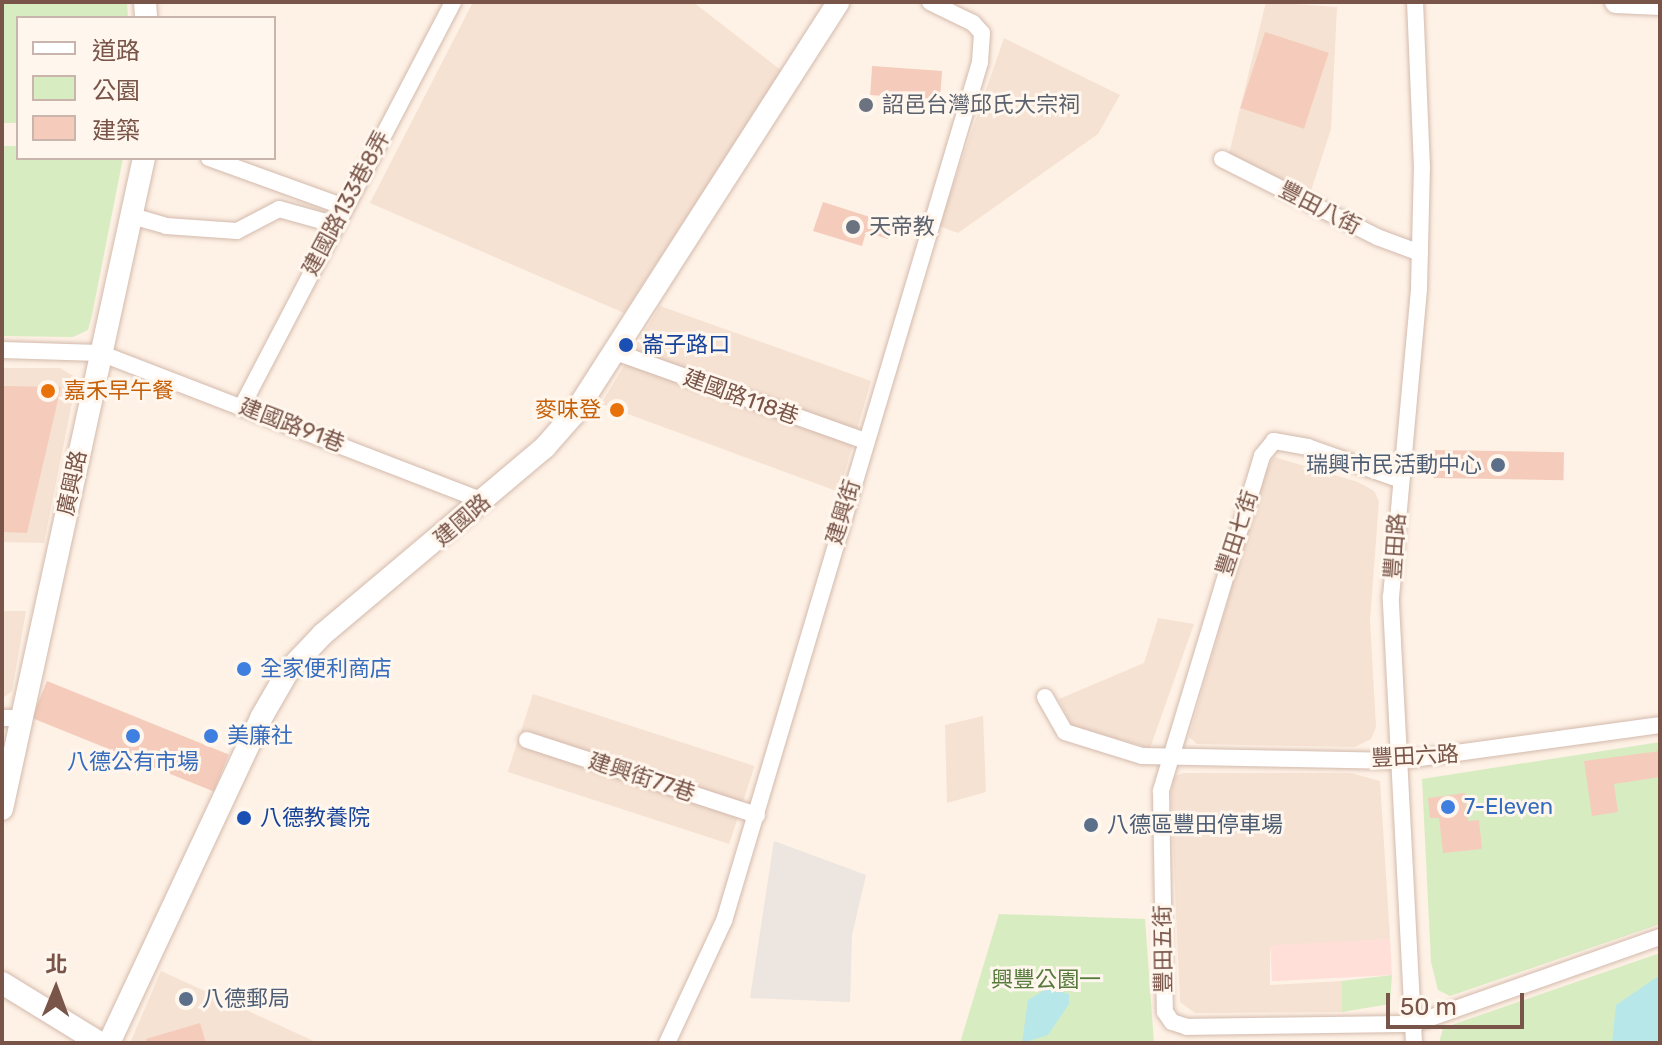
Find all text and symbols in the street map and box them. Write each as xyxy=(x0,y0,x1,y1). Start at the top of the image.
legend xyxy=(16,16,276,160)
text: 道路 xyxy=(92,37,140,65)
text: 公園 xyxy=(92,77,140,105)
place label: 詔邑台灣邱氏大宗祠 xyxy=(882,92,1080,118)
marker: 詔邑台灣邱氏大宗祠 xyxy=(857,96,875,114)
text: 建築 xyxy=(92,117,140,145)
street label: 建國路133巷8弄 xyxy=(297,126,395,280)
street label: 豐田八街 xyxy=(1275,176,1365,240)
place label: 天帝教 xyxy=(869,214,935,240)
marker: 天帝教 xyxy=(844,218,862,236)
place label: 崙子路口 xyxy=(642,332,730,358)
marker: 崙子路口 xyxy=(617,336,635,354)
street label: 建國路118巷 xyxy=(680,364,802,430)
place label: 嘉禾早午餐 xyxy=(64,378,174,404)
marker: 嘉禾早午餐 xyxy=(39,382,57,400)
street label: 建國路91巷 xyxy=(236,393,348,457)
place label: 麥味登 xyxy=(535,397,601,423)
marker: 麥味登 xyxy=(608,401,626,419)
street label: 廣興路 xyxy=(52,448,92,518)
place label: 瑞興市民活動中心 xyxy=(1306,452,1482,478)
marker: 瑞興市民活動中心 xyxy=(1489,456,1507,474)
street label: 建興街 xyxy=(821,477,865,547)
street label: 豐田七街 xyxy=(1211,487,1263,579)
street label: 建國路 xyxy=(428,488,496,552)
street label: 豐田路 xyxy=(1380,512,1410,580)
place label: 全家便利商店 xyxy=(260,656,392,682)
marker: 全家便利商店 xyxy=(235,660,253,678)
place label: 美廉社 xyxy=(227,723,293,749)
marker: 八德公有市場 xyxy=(124,727,142,745)
marker: 美廉社 xyxy=(202,727,220,745)
street label: 豐田六路 xyxy=(1370,741,1460,771)
street label: 建興街77巷 xyxy=(585,747,699,807)
place label: 八德公有市場 xyxy=(67,749,199,775)
place label: 7-Eleven xyxy=(1464,794,1553,820)
marker: 7-Eleven xyxy=(1439,798,1457,816)
place label: 八德教養院 xyxy=(260,805,370,831)
marker: 八德教養院 xyxy=(235,809,253,827)
place label: 八德區豐田停車場 xyxy=(1107,812,1283,838)
marker: 八德區豐田停車場 xyxy=(1082,816,1100,834)
street label: 豐田五街 xyxy=(1149,905,1177,993)
north arrow xyxy=(16,949,96,1029)
text: 北 xyxy=(45,951,68,978)
park label: 興豐公園一 xyxy=(991,967,1101,993)
scale bar xyxy=(1390,977,1528,1027)
place label: 八德郵局 xyxy=(202,986,290,1012)
marker: 八德郵局 xyxy=(177,990,195,1008)
text: 50 m xyxy=(1400,993,1457,1021)

